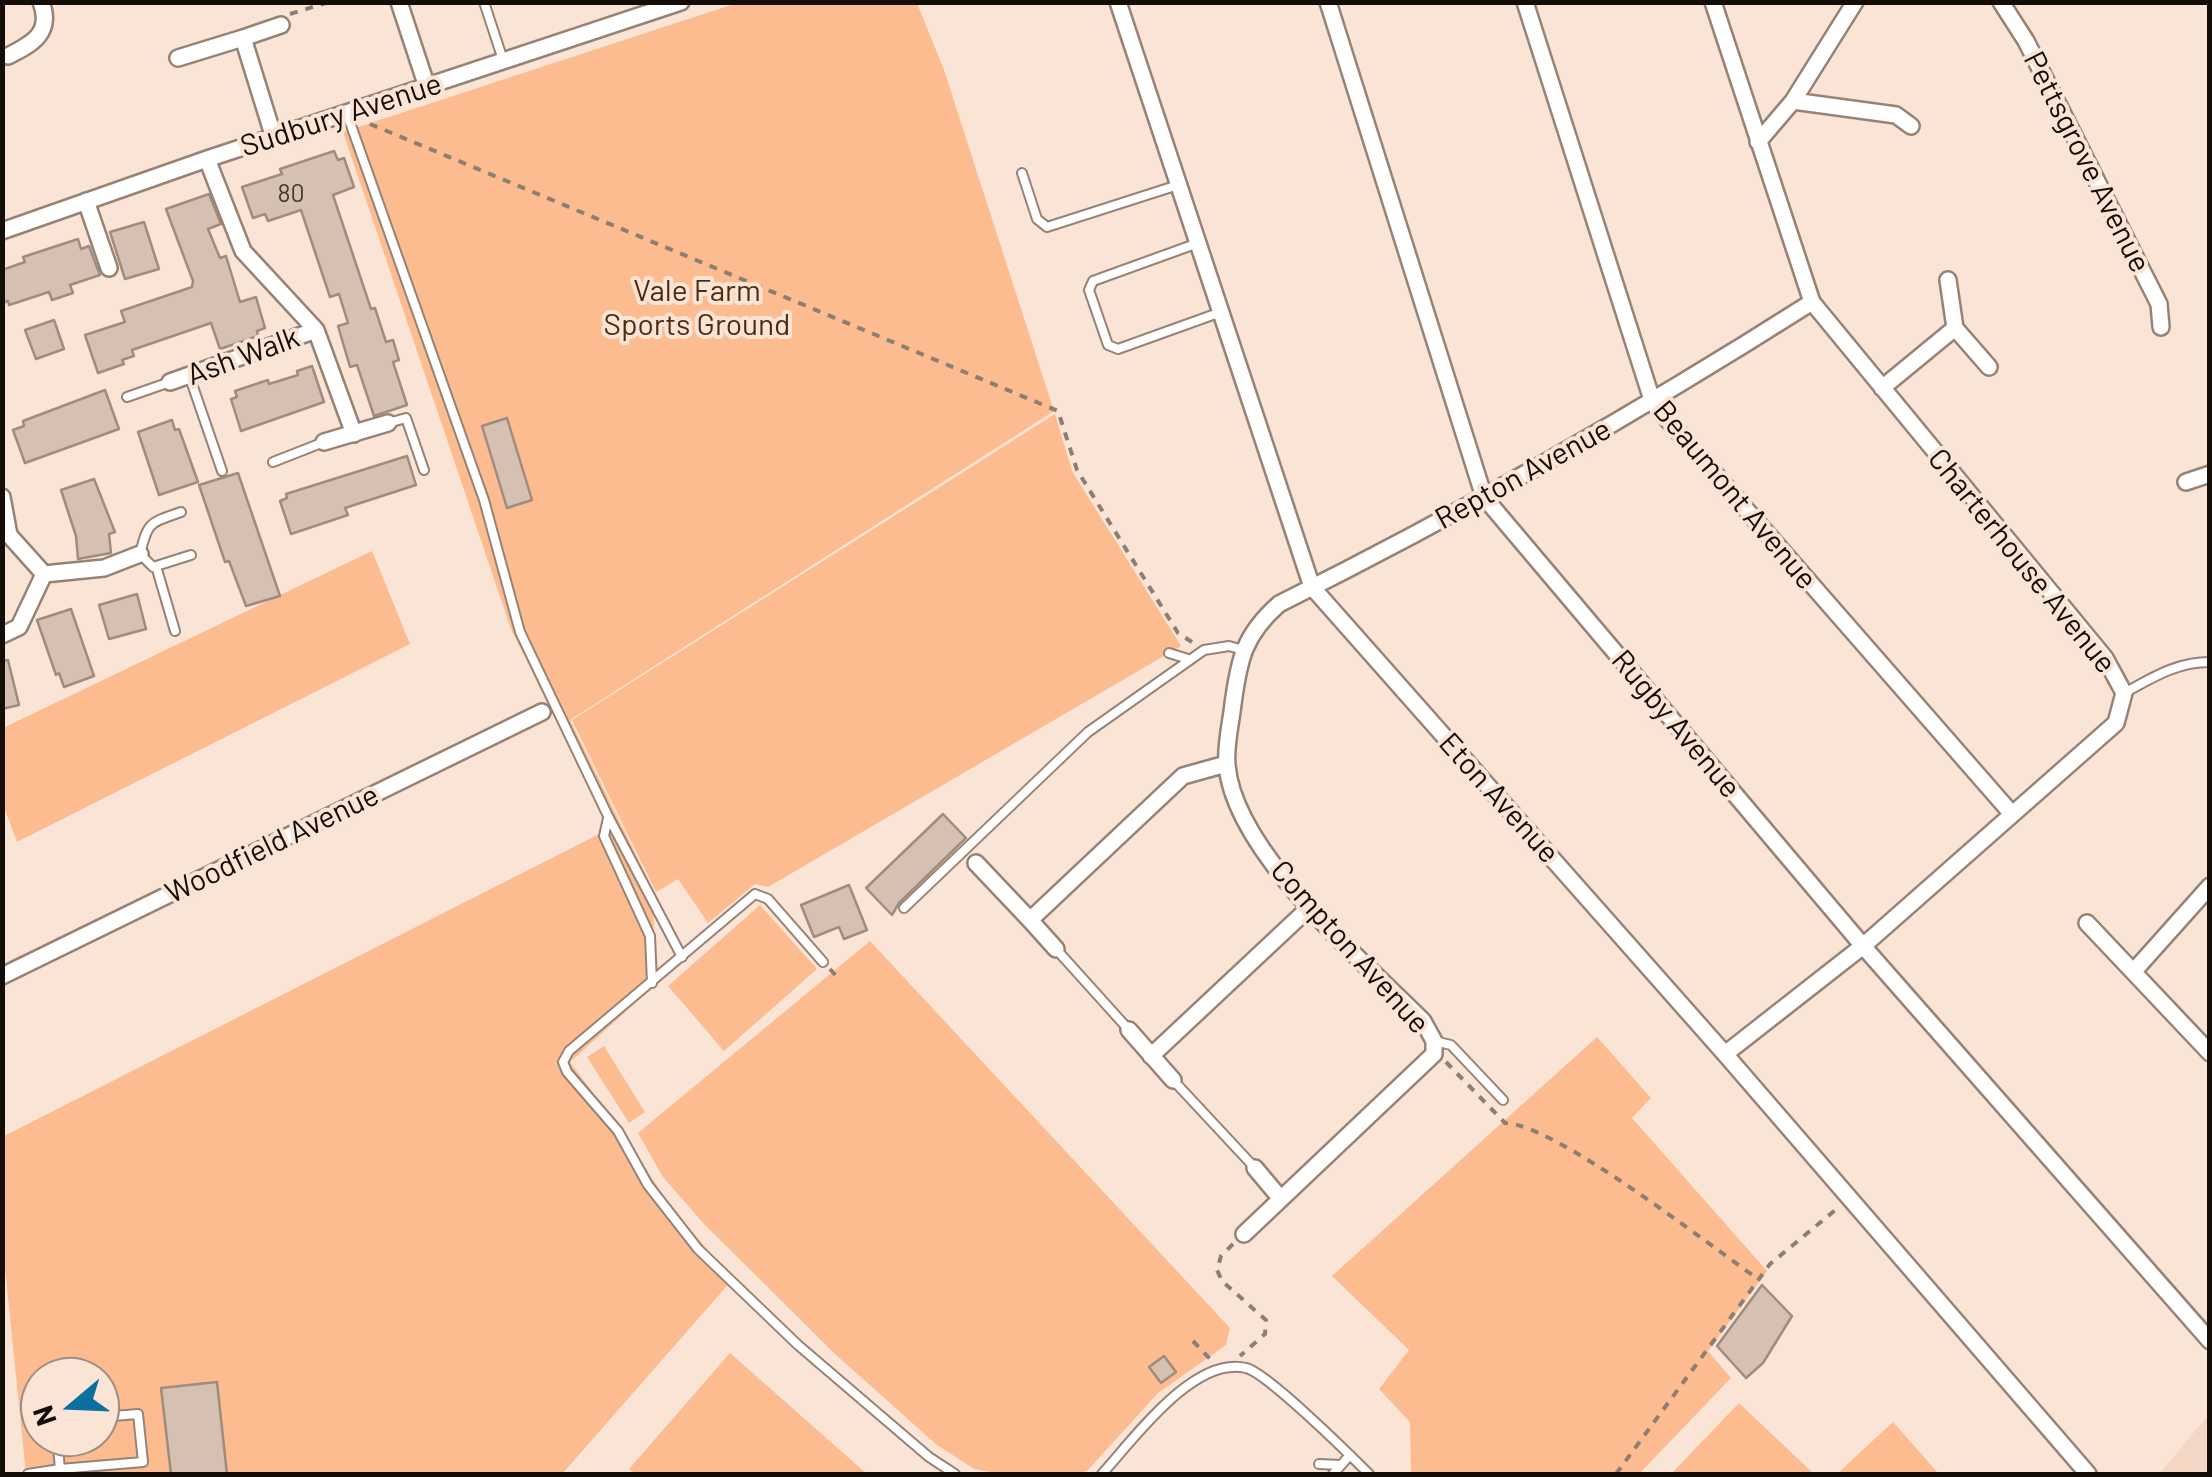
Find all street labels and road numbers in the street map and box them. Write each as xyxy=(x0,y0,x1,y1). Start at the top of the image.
street label: Pettsgrove Avenue xyxy=(2016,46,2158,278)
street label: Sudbury Avenue xyxy=(236,66,446,164)
street label: Ash Walk xyxy=(182,319,304,393)
street label: Beaumont Avenue xyxy=(1646,393,1824,597)
street label: Repton Avenue xyxy=(1429,411,1617,537)
street label: Charterhouse Avenue xyxy=(1920,441,2124,681)
street label: Rugby Avenue xyxy=(1604,643,1748,805)
street label: Eton Avenue xyxy=(1431,726,1567,870)
street label: Woodfield Avenue xyxy=(159,777,385,911)
street label: Compton Avenue xyxy=(1263,853,1437,1041)

